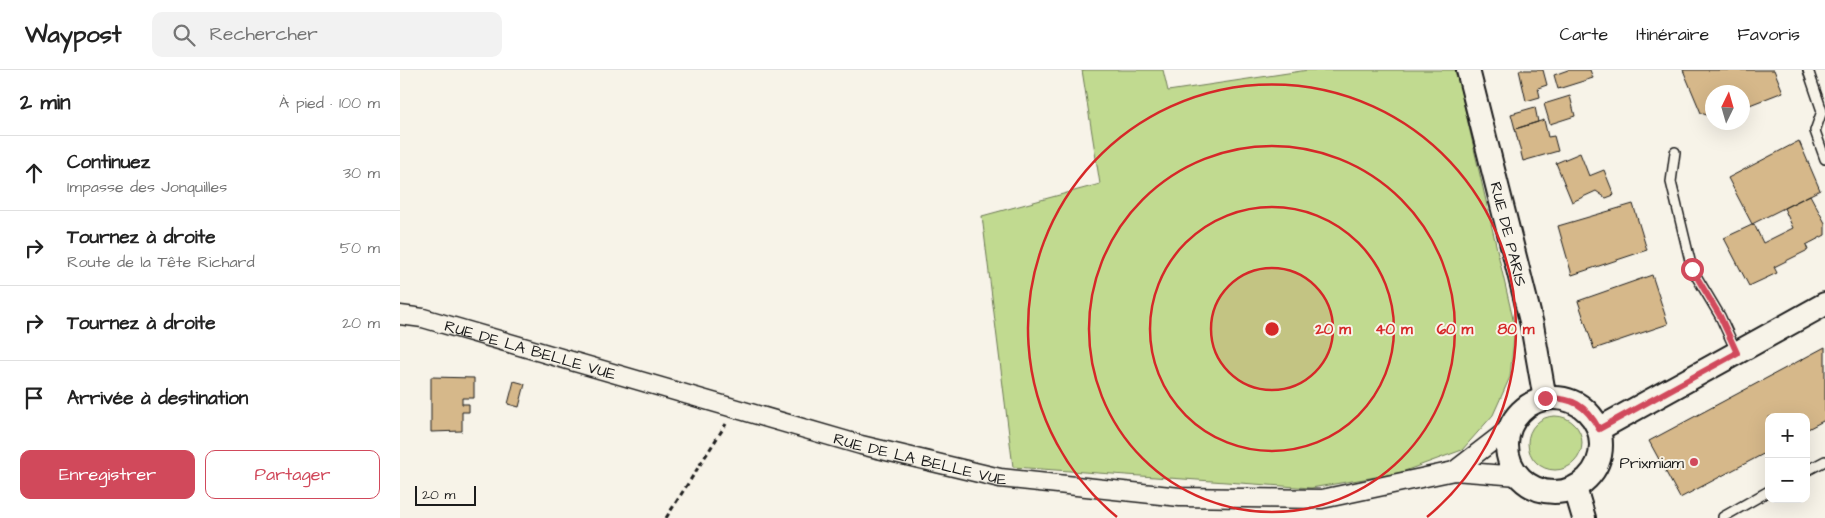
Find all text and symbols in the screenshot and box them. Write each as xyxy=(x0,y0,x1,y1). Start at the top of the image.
search box xyxy=(152,12,502,57)
text: Waypost xyxy=(25,18,122,52)
icon: search xyxy=(170,21,198,49)
text: Rechercher xyxy=(210,21,318,48)
text: Carte xyxy=(1559,22,1608,47)
text: Itinéraire xyxy=(1636,22,1709,47)
text: Favoris xyxy=(1737,22,1800,47)
north arrow xyxy=(1705,85,1750,130)
text: 2 min xyxy=(20,88,70,117)
text: À pied · 100 m xyxy=(279,92,380,114)
text: Continuez xyxy=(67,149,150,176)
icon: ahead xyxy=(20,159,48,187)
text: 30 m xyxy=(343,162,380,184)
text: Impasse des Jonquilles xyxy=(67,176,227,198)
street label: RUE DE PARIS xyxy=(1484,180,1532,289)
text: Tournez à droite xyxy=(67,224,215,251)
icon: right xyxy=(20,234,48,262)
text: 50 m xyxy=(340,237,380,259)
text: Route de la Tête Richard xyxy=(67,251,255,273)
route start xyxy=(1681,258,1704,281)
icon: right xyxy=(20,309,48,337)
text: Tournez à droite xyxy=(67,310,215,337)
text: 20 m xyxy=(342,312,380,334)
street label: RUE DE LA BELLE VUE xyxy=(442,315,619,386)
text: 20 m xyxy=(1314,319,1351,340)
text: 40 m xyxy=(1375,319,1413,340)
text: 60 m xyxy=(1437,319,1474,340)
text: 80 m xyxy=(1498,319,1535,340)
centre of rings xyxy=(1263,320,1281,338)
icon: arrive xyxy=(20,384,48,412)
text: Arrivée à destination xyxy=(67,385,248,412)
route end xyxy=(1534,387,1557,410)
map controls xyxy=(1765,413,1810,503)
button: + xyxy=(1765,413,1810,458)
street label: RUE DE LA BELLE VUE xyxy=(831,428,1008,491)
button: Enregistrer xyxy=(20,450,195,499)
button: Partager xyxy=(205,450,380,499)
place label: Prixmiam xyxy=(1620,452,1685,474)
marker: Prixmiam xyxy=(1688,456,1700,468)
button: − xyxy=(1765,458,1810,503)
scale bar xyxy=(415,483,476,506)
text: 20 m xyxy=(422,485,455,505)

